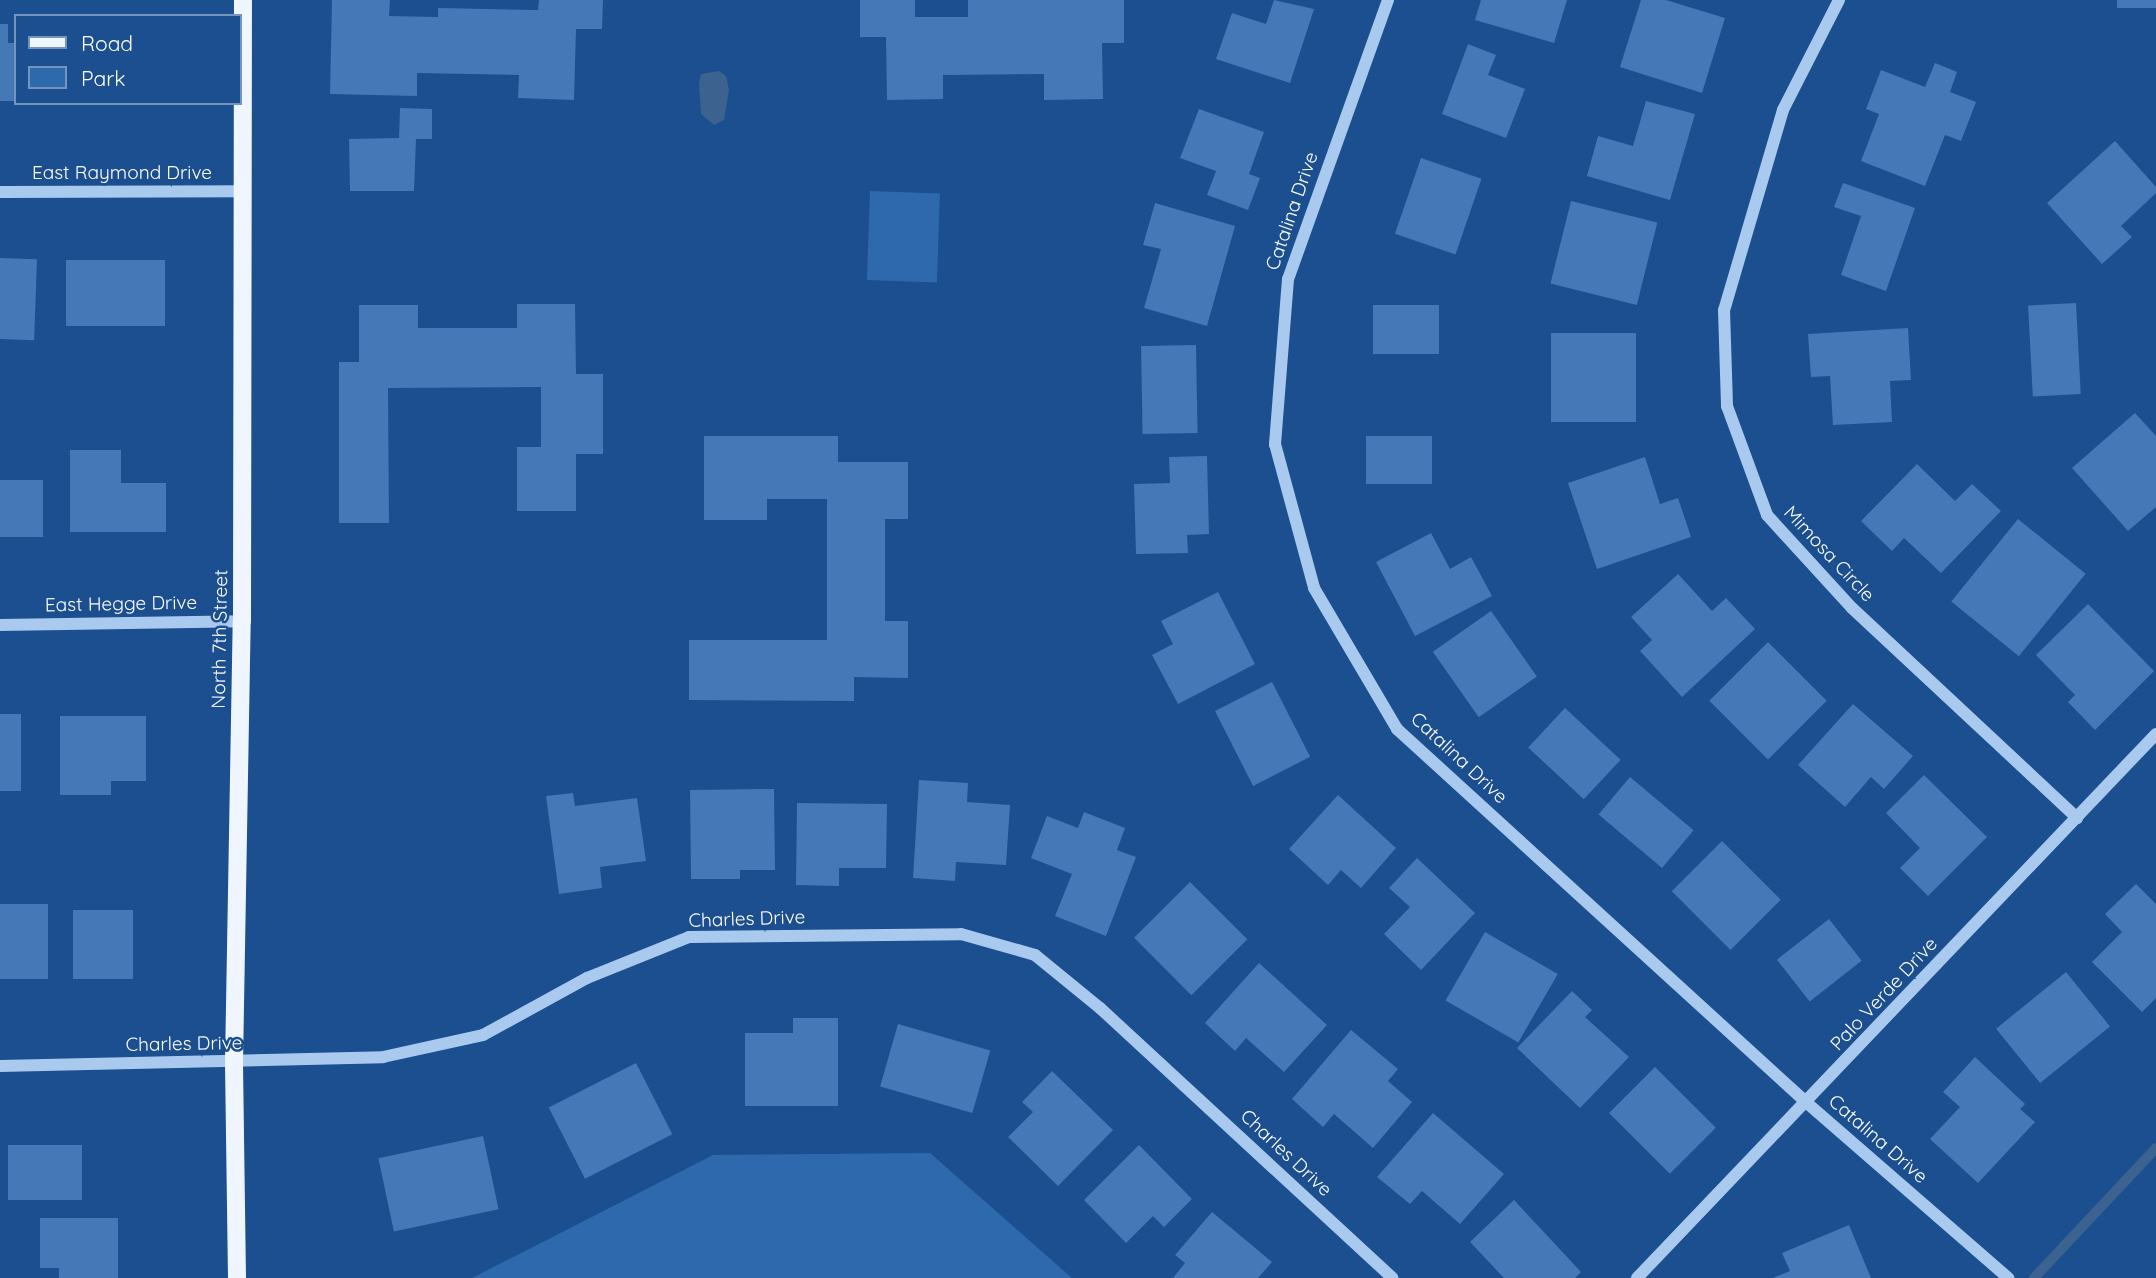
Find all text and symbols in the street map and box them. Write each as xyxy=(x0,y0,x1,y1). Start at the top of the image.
legend xyxy=(14,14,242,105)
text: Road xyxy=(81,30,133,56)
text: Park xyxy=(81,65,125,91)
street label: Catalina Drive xyxy=(1261,149,1323,273)
street label: East Raymond Drive xyxy=(32,162,212,184)
street label: Mimosa Circle xyxy=(1779,501,1879,607)
street label: North 7th Street xyxy=(207,569,233,709)
street label: East Hegge Drive xyxy=(45,591,197,617)
street label: Catalina Drive xyxy=(1406,707,1512,809)
street label: Charles Drive xyxy=(688,906,806,932)
street label: Palo Verde Drive xyxy=(1826,933,1942,1055)
street label: Charles Drive xyxy=(125,1032,243,1056)
street label: Catalina Drive xyxy=(1824,1090,1932,1188)
street label: Charles Drive xyxy=(1236,1105,1336,1201)

